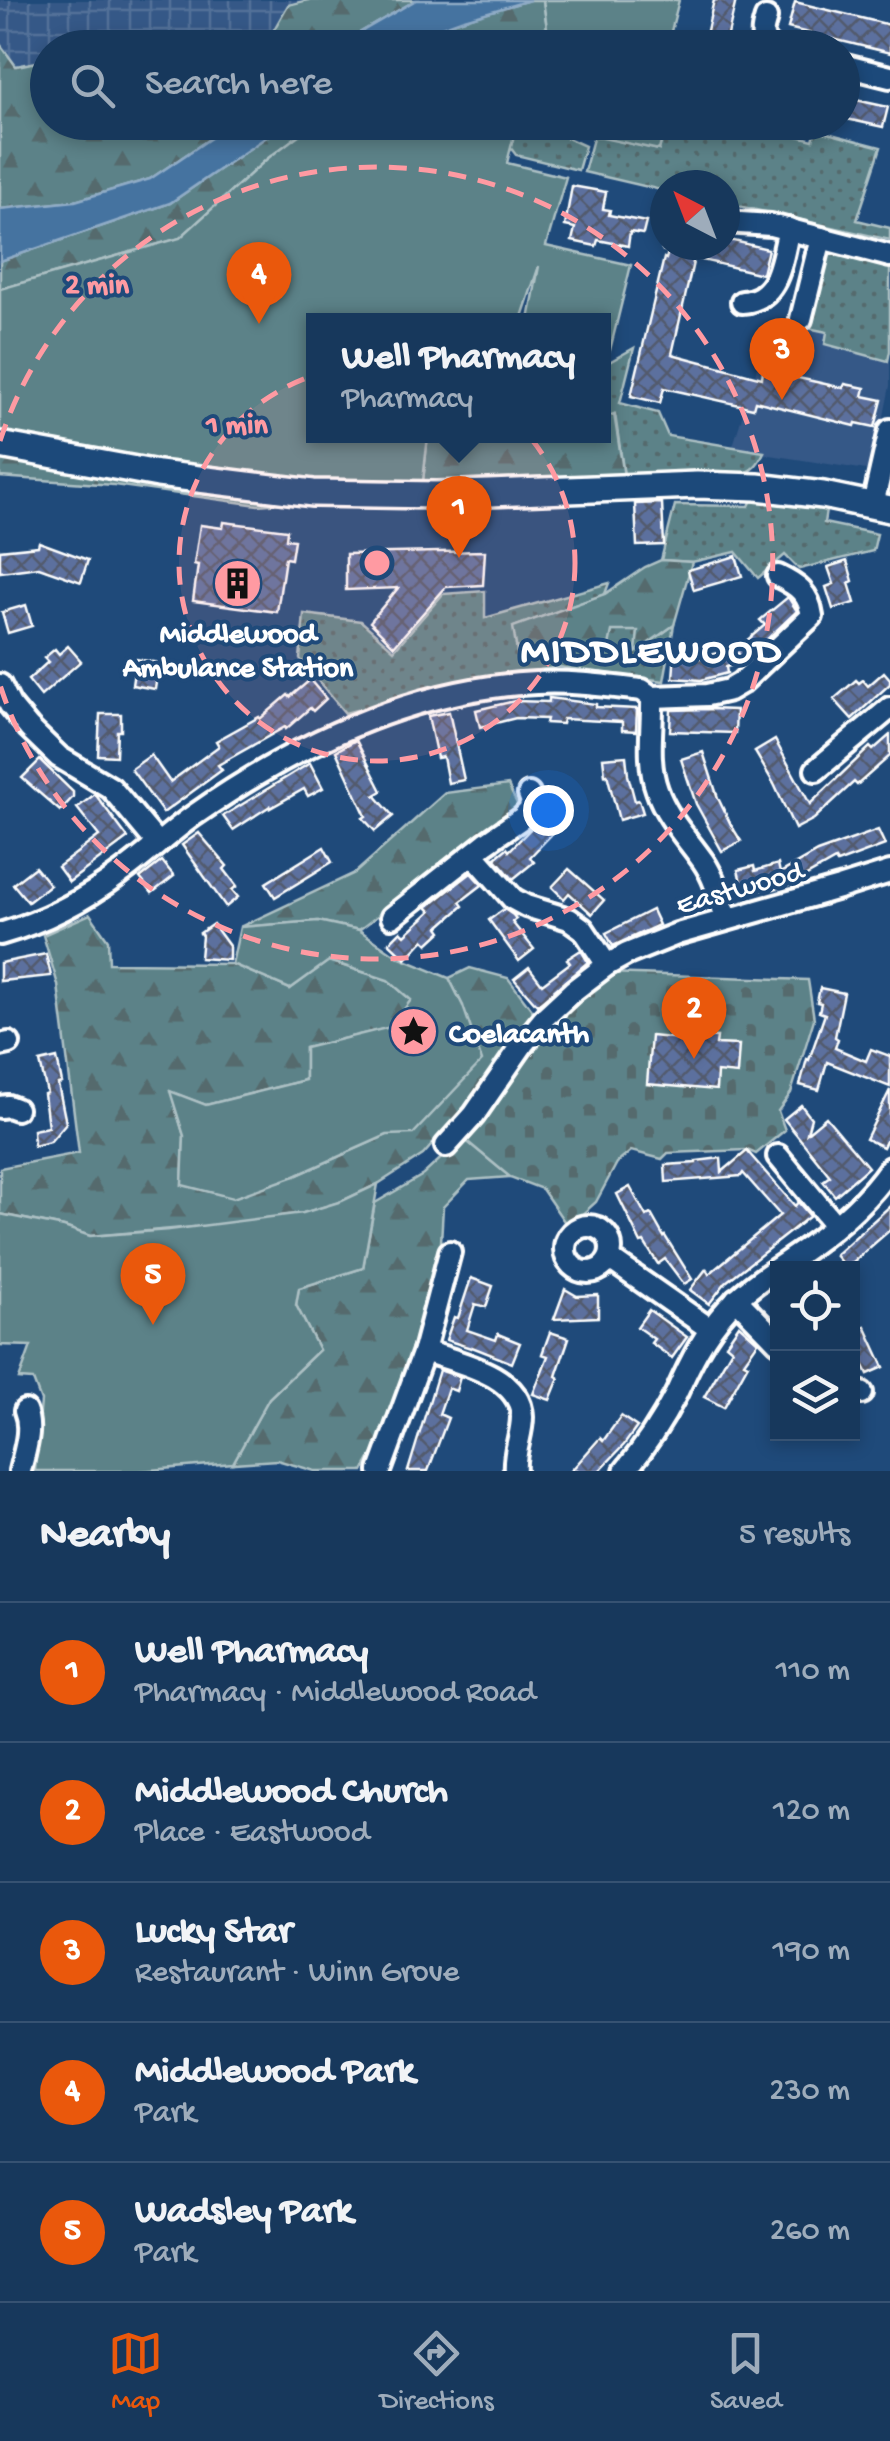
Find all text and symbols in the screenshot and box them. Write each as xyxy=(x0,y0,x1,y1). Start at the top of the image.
search box xyxy=(30,30,860,140)
icon: search xyxy=(65,58,120,113)
text: Search here xyxy=(145,63,332,107)
north arrow xyxy=(650,170,740,260)
pin: 4 xyxy=(226,242,292,324)
text: 2 min xyxy=(65,270,130,305)
popup xyxy=(306,313,611,443)
pin: 3 xyxy=(750,318,814,400)
text: Well Pharmacy xyxy=(342,337,575,381)
text: Pharmacy xyxy=(342,381,473,419)
text: 1 min xyxy=(205,410,268,445)
pin: 1 xyxy=(426,476,492,558)
centre of rings xyxy=(359,545,395,581)
building icon: Middlewood Ambulance Station xyxy=(212,557,264,609)
place label: Middlewood Ambulance Station xyxy=(122,619,354,688)
district label: MIDDLEWOOD xyxy=(521,630,783,677)
your location xyxy=(523,785,574,836)
street label: Eastwood xyxy=(673,855,810,925)
pin: 2 xyxy=(662,976,726,1059)
place icon: Coelacanth xyxy=(388,1006,440,1058)
place label: Coelacanth xyxy=(449,1019,589,1054)
pin: 5 xyxy=(120,1242,186,1325)
map controls xyxy=(770,1261,860,1441)
button: locate xyxy=(770,1261,860,1351)
button: layers xyxy=(770,1351,860,1441)
text: Nearby xyxy=(40,1512,170,1561)
text: 5 results xyxy=(739,1517,850,1555)
text: Well Pharmacy xyxy=(135,1631,368,1675)
text: 1 xyxy=(66,1653,79,1691)
text: 110 m xyxy=(776,1653,850,1691)
text: Pharmacy · Middlewood Road xyxy=(135,1675,536,1713)
text: Middlewood Church xyxy=(135,1771,448,1815)
text: 2 xyxy=(65,1793,80,1831)
text: 120 m xyxy=(773,1793,850,1831)
text: Place · Eastwood xyxy=(135,1815,369,1853)
text: Lucky Star xyxy=(135,1911,292,1955)
text: 3 xyxy=(64,1933,81,1971)
text: 190 m xyxy=(773,1933,850,1971)
text: Restaurant · Winn Grove xyxy=(135,1955,459,1993)
text: Middlewood Park xyxy=(135,2051,415,2095)
text: 4 xyxy=(65,2073,80,2111)
text: 230 m xyxy=(769,2073,850,2111)
text: Park xyxy=(135,2095,196,2133)
text: Wadsley Park xyxy=(135,2191,353,2235)
text: 5 xyxy=(64,2213,81,2251)
text: 260 m xyxy=(770,2213,850,2251)
text: Park xyxy=(135,2235,196,2273)
tab: Map xyxy=(108,2326,163,2419)
tab: Directions xyxy=(380,2326,494,2419)
tab: Saved xyxy=(710,2326,782,2419)

